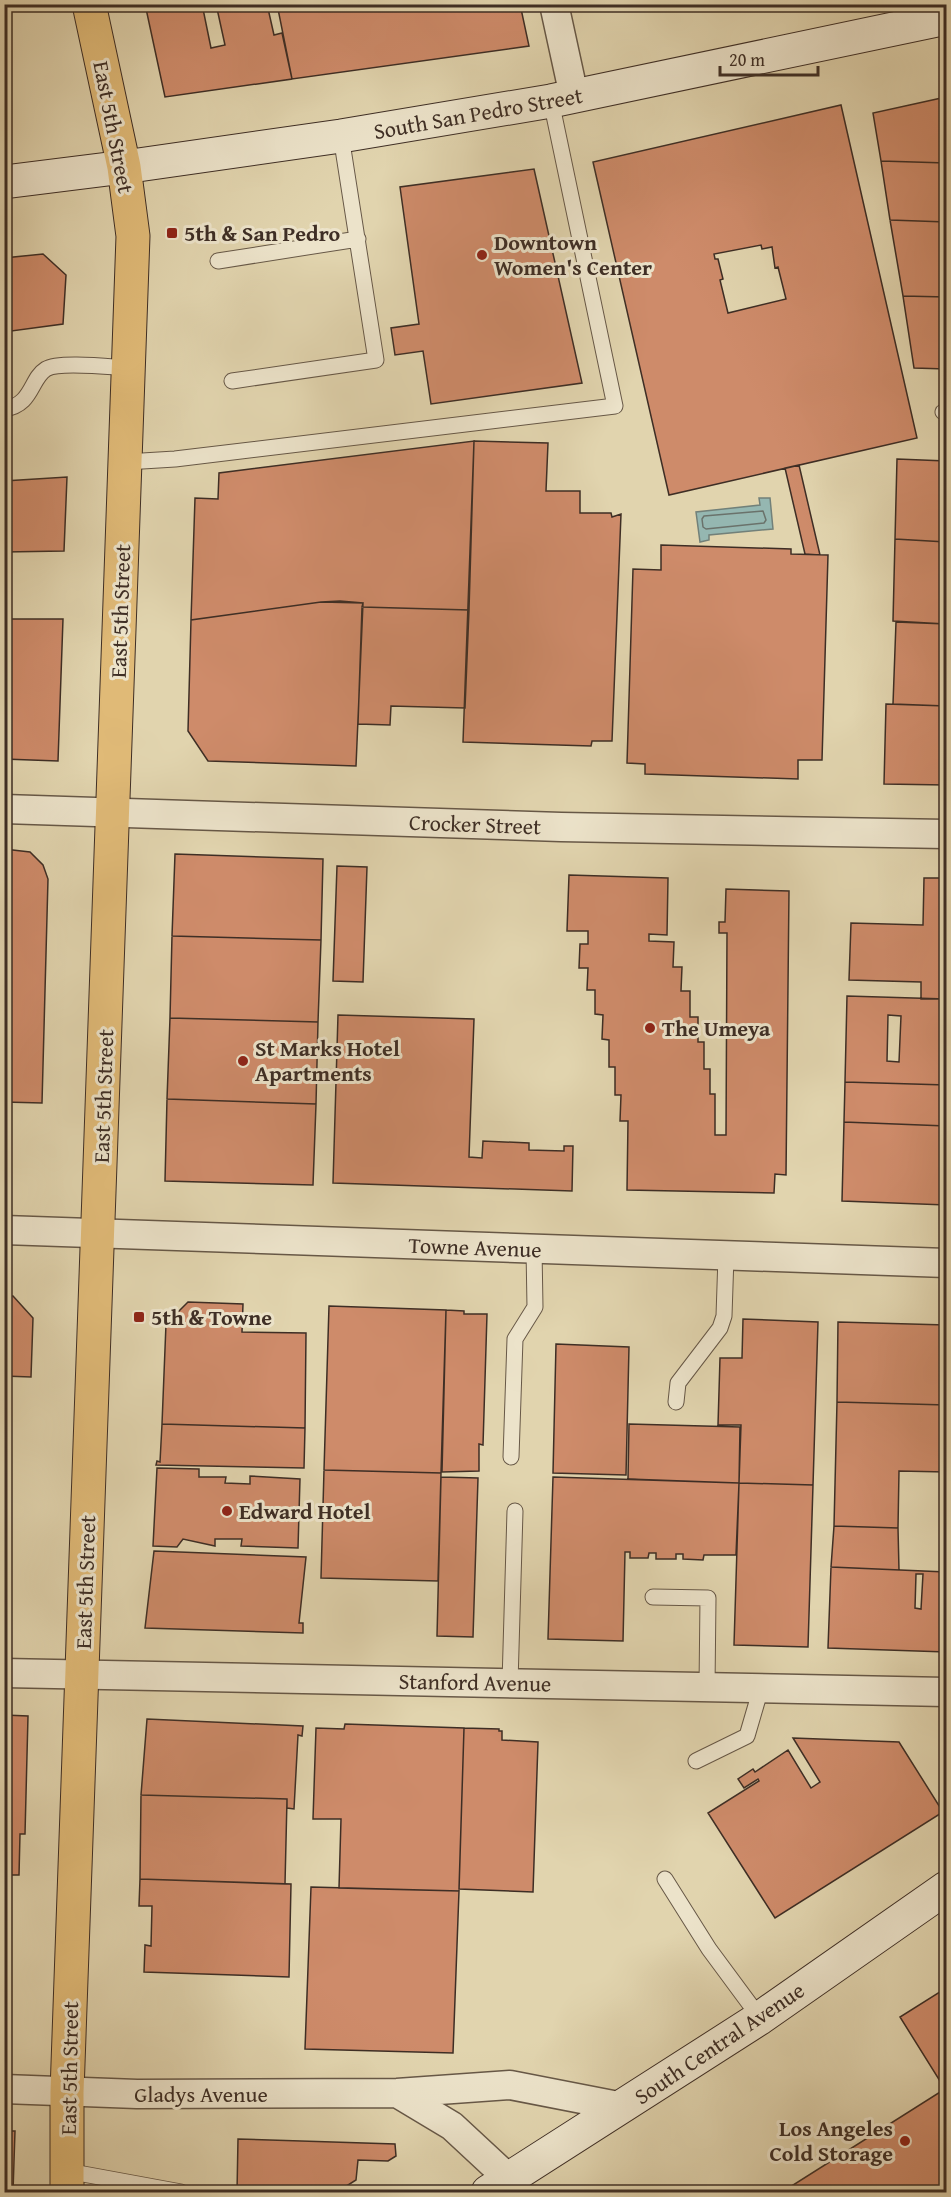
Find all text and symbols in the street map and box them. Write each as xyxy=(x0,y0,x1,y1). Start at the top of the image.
scale bar xyxy=(720,39,818,77)
text: 20 m xyxy=(729,46,765,73)
street label: East 5th Street xyxy=(86,58,143,196)
street label: South San Pedro Street xyxy=(371,79,585,147)
place label: 5th & San Pedro xyxy=(184,217,341,249)
marker: 5th & San Pedro xyxy=(165,226,179,240)
place label: Downtown Women's Center xyxy=(494,226,652,283)
marker: Downtown Women's Center xyxy=(475,248,489,262)
street label: East 5th Street xyxy=(102,543,138,679)
street label: Crocker Street xyxy=(408,806,542,842)
place label: The Umeya xyxy=(662,1012,771,1044)
marker: The Umeya xyxy=(643,1021,657,1035)
street label: East 5th Street xyxy=(85,1028,121,1164)
place label: St Marks Hotel Apartments xyxy=(255,1032,400,1089)
marker: St Marks Hotel Apartments xyxy=(236,1054,250,1068)
street label: Towne Avenue xyxy=(408,1229,542,1265)
place label: 5th & Towne xyxy=(151,1301,272,1333)
marker: 5th & Towne xyxy=(132,1310,146,1324)
place label: Edward Hotel xyxy=(239,1495,371,1527)
marker: Edward Hotel xyxy=(220,1504,234,1518)
street label: East 5th Street xyxy=(67,1514,103,1650)
street label: Stanford Avenue xyxy=(398,1665,552,1699)
street label: South Central Avenue xyxy=(628,1974,810,2112)
street label: East 5th Street xyxy=(52,2000,86,2135)
street label: Gladys Avenue xyxy=(134,2078,268,2110)
place label: Los Angeles Cold Storage xyxy=(769,2112,893,2169)
marker: Los Angeles Cold Storage xyxy=(898,2134,912,2148)

